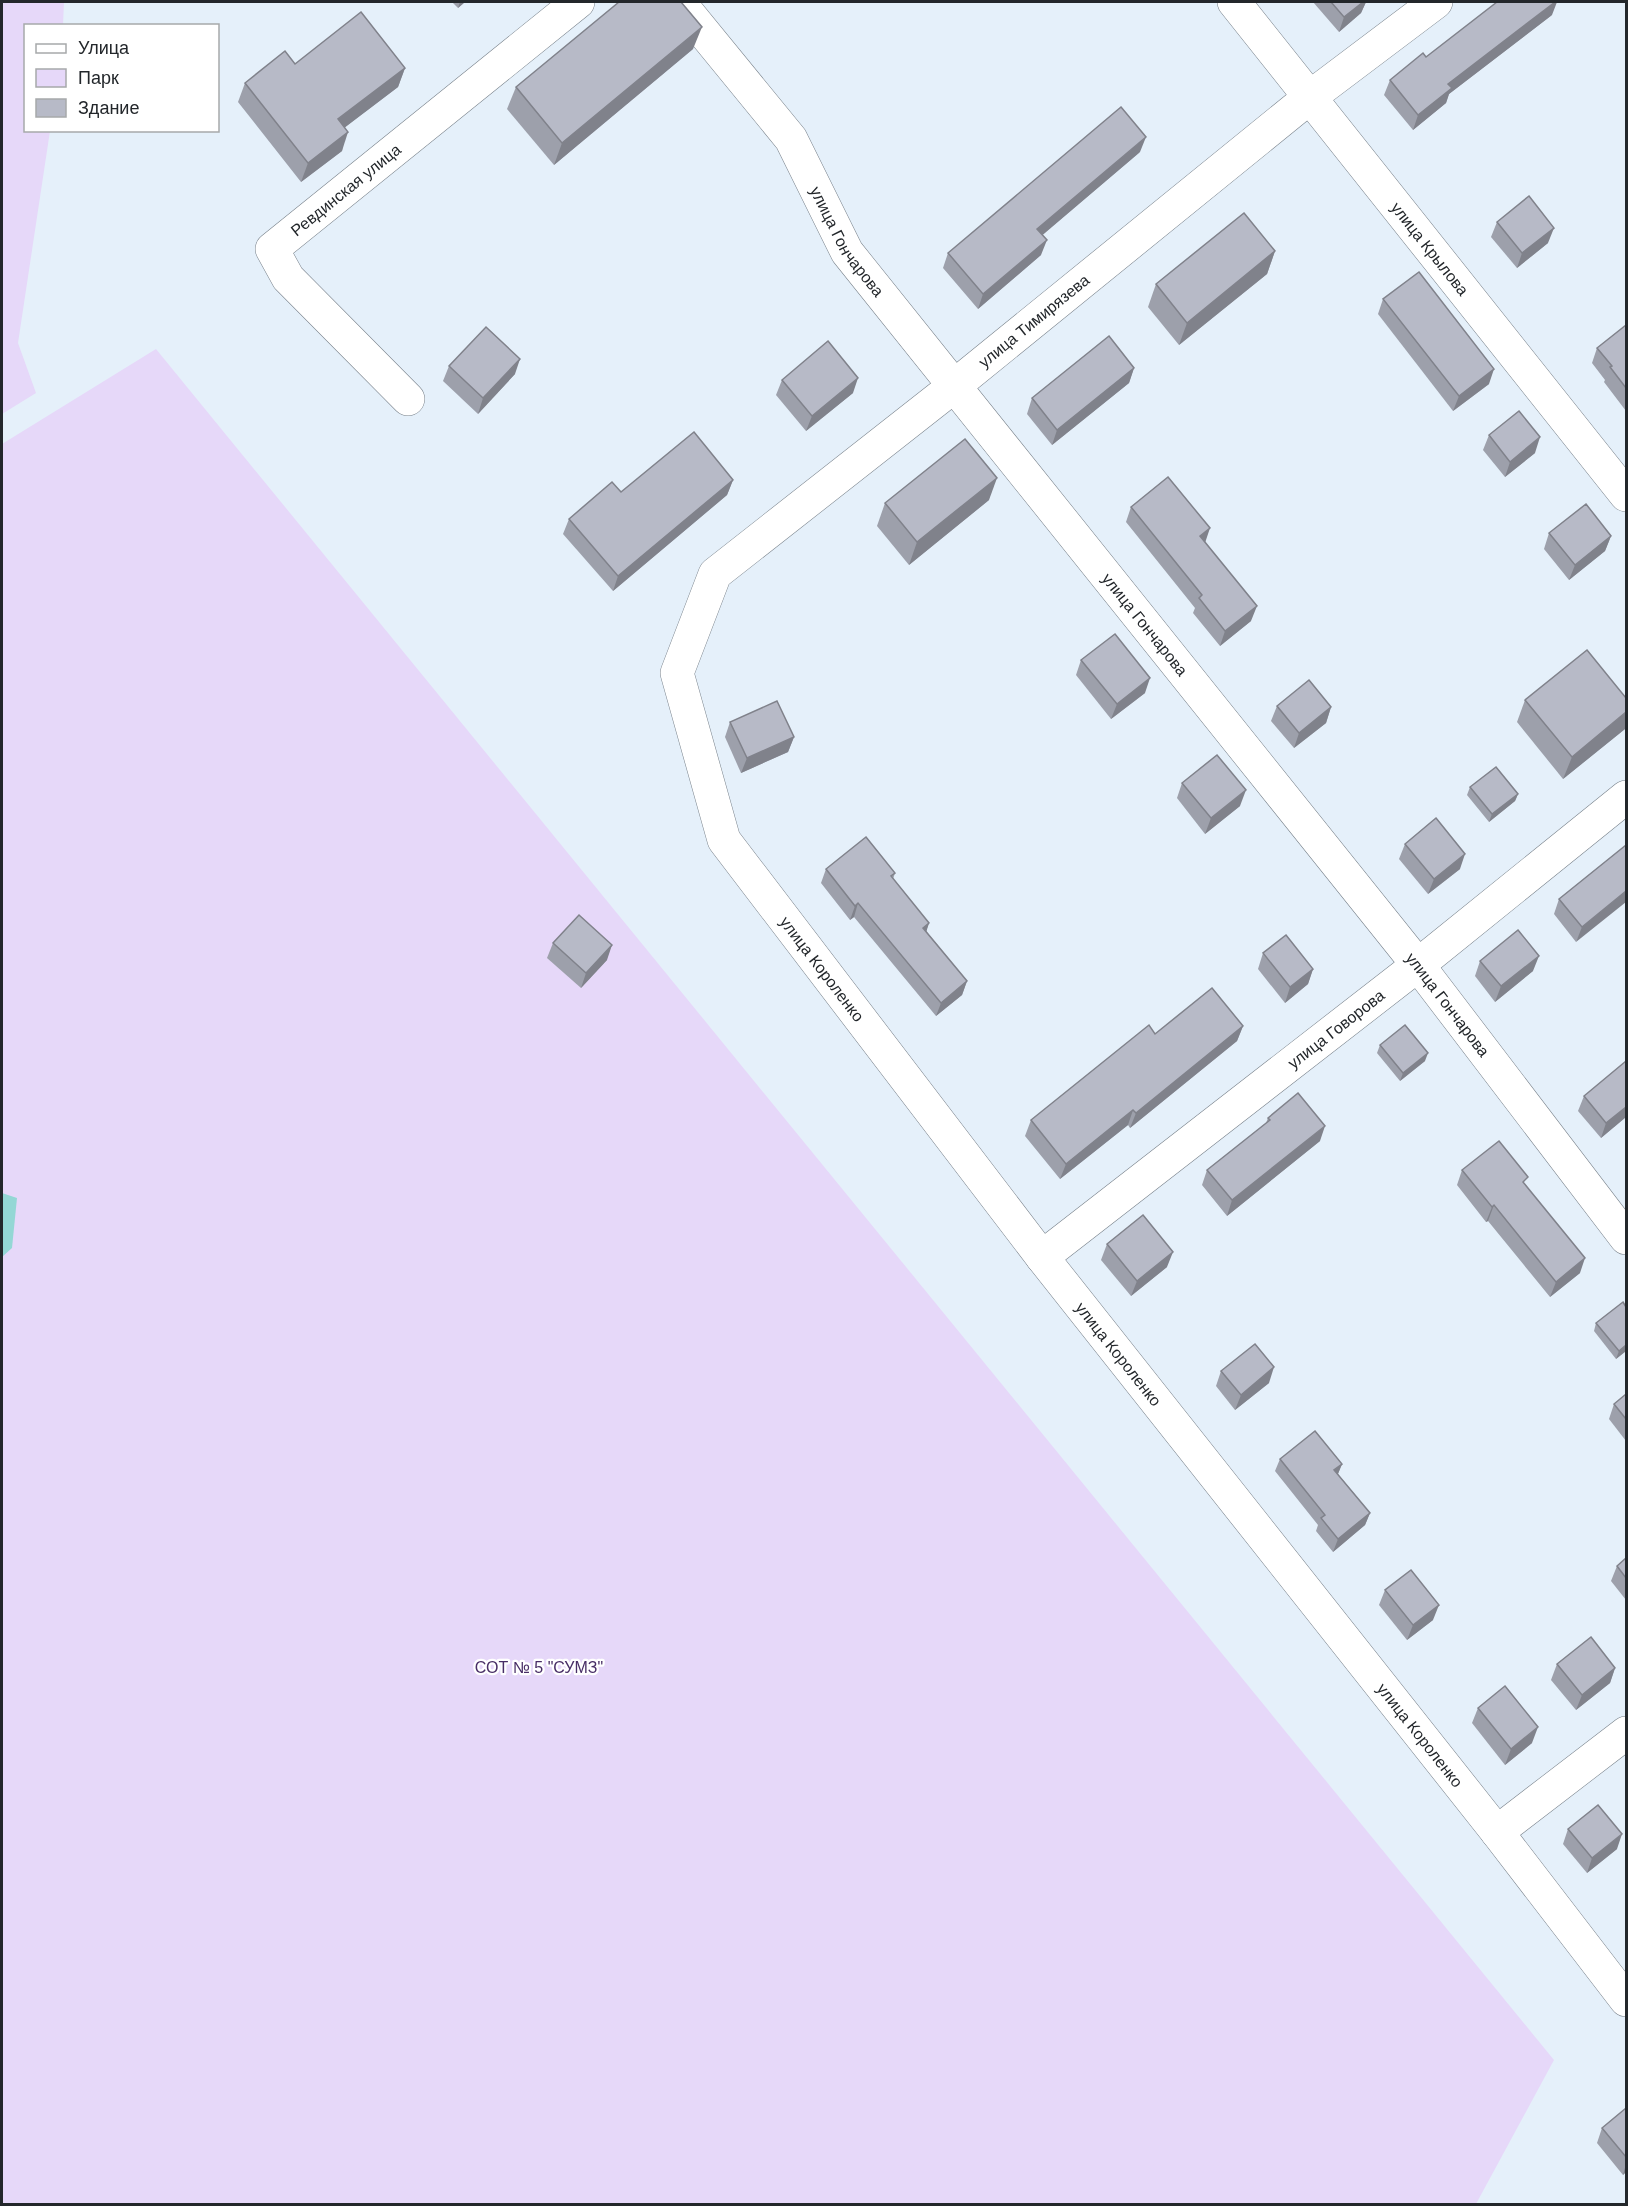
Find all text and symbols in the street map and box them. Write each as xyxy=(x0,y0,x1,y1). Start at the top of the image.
legend xyxy=(24,24,219,132)
text: Улица xyxy=(78,38,130,58)
text: Парк xyxy=(78,68,119,88)
text: Здание xyxy=(78,98,139,118)
street label: Ревдинская улица xyxy=(287,140,404,239)
street label: улица Гончарова xyxy=(807,184,887,300)
street label: улица Крылова xyxy=(1388,199,1472,298)
street label: улица Тимирязева xyxy=(975,271,1093,371)
street label: улица Гончарова xyxy=(1099,570,1191,679)
street label: улица Короленко xyxy=(777,913,868,1025)
street label: улица Гончарова xyxy=(1403,949,1493,1060)
street label: улица Говорова xyxy=(1284,986,1387,1072)
street label: улица Короленко xyxy=(1073,1299,1165,1409)
park label: СОТ № 5 "СУМЗ" xyxy=(475,1659,603,1676)
street label: улица Короленко xyxy=(1374,1680,1467,1790)

